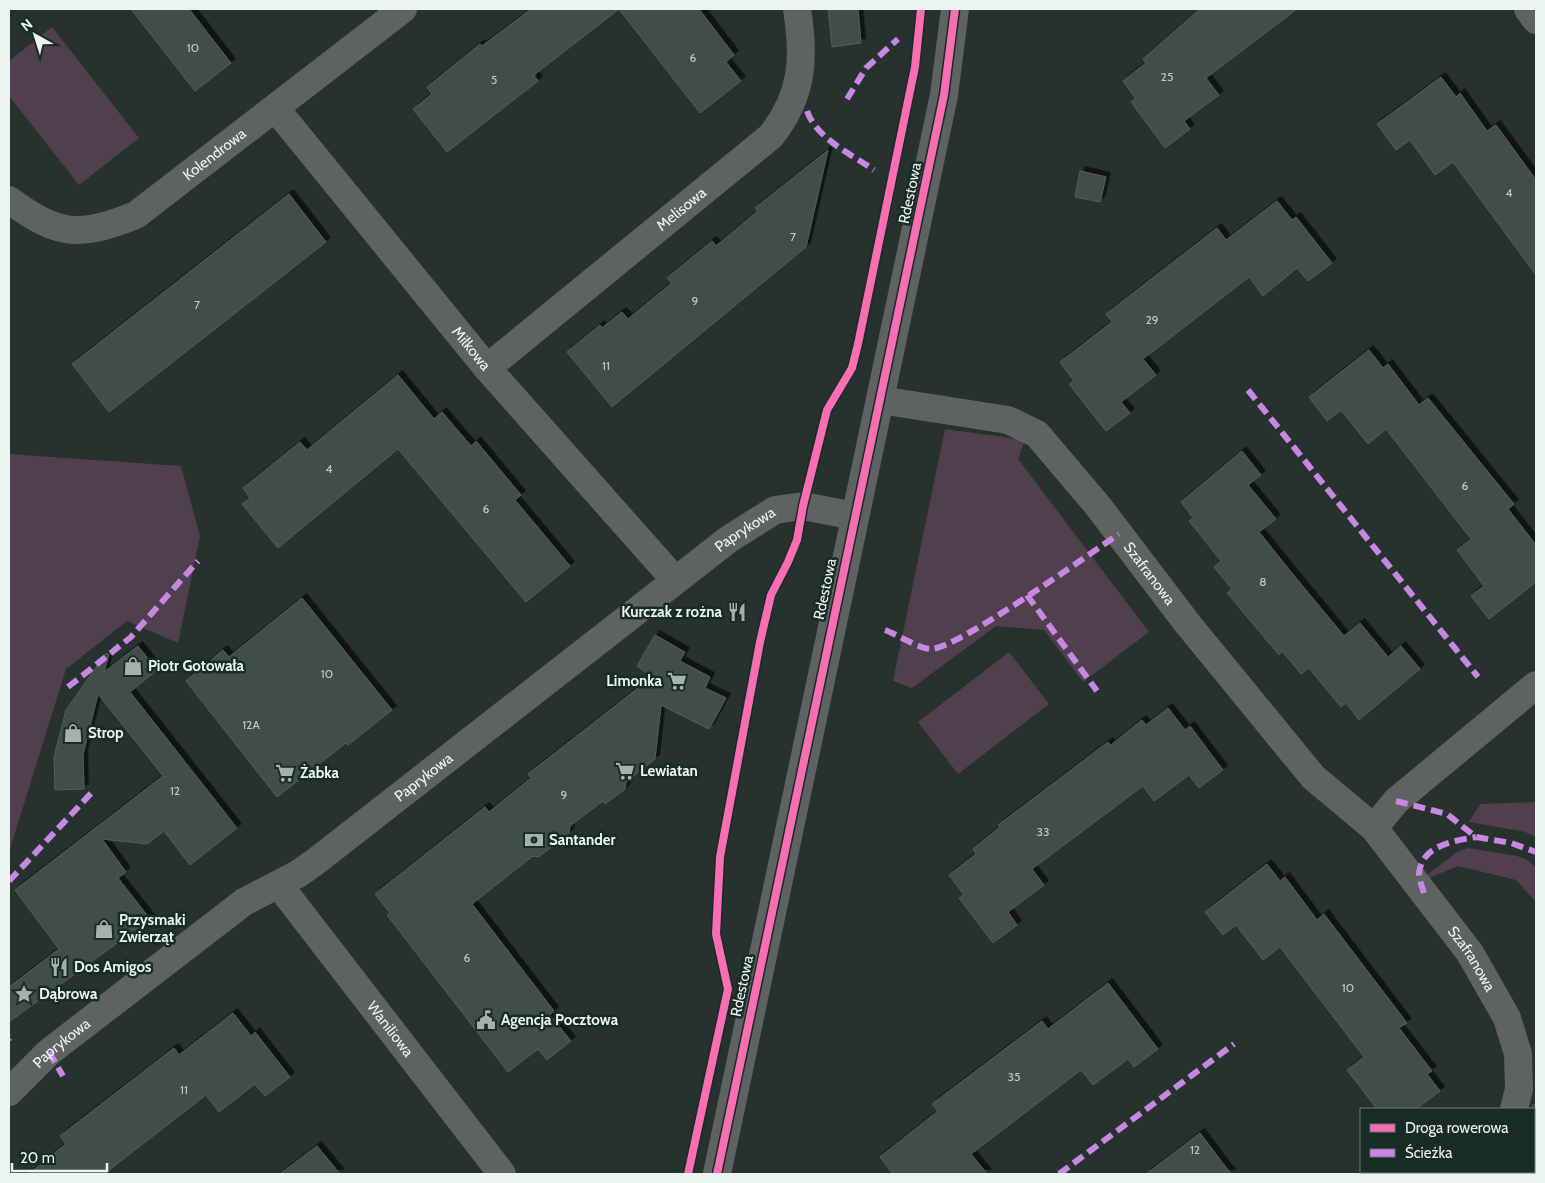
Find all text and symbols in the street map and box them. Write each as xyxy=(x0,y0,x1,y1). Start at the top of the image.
north arrow xyxy=(10,10,60,60)
text: N xyxy=(17,15,36,35)
house number: 10 xyxy=(187,40,199,55)
house number: 6 xyxy=(690,50,697,65)
house number: 25 xyxy=(1161,69,1173,84)
house number: 5 xyxy=(491,72,497,87)
street label: Kolendrowa xyxy=(179,124,250,184)
street label: Rdestowa xyxy=(895,160,925,225)
street label: Melisowa xyxy=(653,183,710,235)
house number: 4 xyxy=(1506,185,1513,200)
house number: 7 xyxy=(790,229,796,244)
house number: 9 xyxy=(692,293,699,308)
house number: 7 xyxy=(194,297,200,312)
house number: 29 xyxy=(1145,312,1159,327)
street label: Miłkowa xyxy=(448,323,495,375)
house number: 11 xyxy=(602,358,610,373)
house number: 4 xyxy=(326,461,333,476)
house number: 6 xyxy=(1462,478,1469,493)
house number: 6 xyxy=(483,501,490,516)
street label: Paprykowa xyxy=(711,503,779,556)
street label: Szafranowa xyxy=(1120,539,1180,609)
street label: Rdestowa xyxy=(810,556,840,621)
house number: 8 xyxy=(1259,574,1267,589)
restaurant icon: Kurczak z rożna xyxy=(726,601,748,623)
place label: Kurczak z rożna xyxy=(621,603,723,621)
shop icon: Piotr Gotowała xyxy=(122,655,144,677)
place label: Piotr Gotowała xyxy=(148,657,245,675)
house number: 10 xyxy=(321,666,333,681)
supermarket icon: Limonka xyxy=(666,670,688,692)
place label: Limonka xyxy=(606,672,663,690)
house number: 12A xyxy=(242,717,260,732)
shop icon: Strop xyxy=(62,722,84,744)
place label: Strop xyxy=(88,724,124,742)
street label: Paprykowa xyxy=(391,748,457,806)
supermarket icon: Lewiatan xyxy=(614,760,636,782)
supermarket icon: Żabka xyxy=(274,762,296,784)
place label: Lewiatan xyxy=(640,762,698,780)
place label: Żabka xyxy=(300,764,339,782)
house number: 12 xyxy=(170,783,180,798)
house number: 9 xyxy=(561,787,568,802)
house number: 33 xyxy=(1037,824,1049,839)
bank icon: Santander xyxy=(523,829,545,851)
place label: Santander xyxy=(549,831,616,849)
place label: Przysmaki Zwierząt xyxy=(119,911,186,946)
shop icon: Przysmaki Zwierząt xyxy=(93,918,115,940)
street label: Szafranowa xyxy=(1444,923,1499,995)
house number: 6 xyxy=(464,950,471,965)
street label: Rdestowa xyxy=(727,953,757,1018)
restaurant icon: Dos Amigos xyxy=(48,956,70,978)
place label: Dos Amigos xyxy=(74,958,151,976)
house number: 10 xyxy=(1342,980,1354,995)
place icon: Dąbrowa xyxy=(13,983,35,1005)
place label: Dąbrowa xyxy=(39,985,98,1003)
street label: Waniliowa xyxy=(363,998,418,1061)
public building icon: Agencja Pocztowa xyxy=(475,1009,497,1031)
place label: Agencja Pocztowa xyxy=(501,1011,619,1029)
street label: Paprykowa xyxy=(29,1014,95,1072)
house number: 35 xyxy=(1008,1069,1020,1084)
house number: 11 xyxy=(180,1082,188,1097)
legend xyxy=(1360,1108,1535,1173)
text: Droga rowerowa xyxy=(1405,1119,1509,1137)
scale bar xyxy=(12,1140,108,1172)
house number: 12 xyxy=(1190,1142,1200,1157)
text: Ścieżka xyxy=(1405,1143,1453,1162)
text: 20 m xyxy=(20,1149,55,1167)

